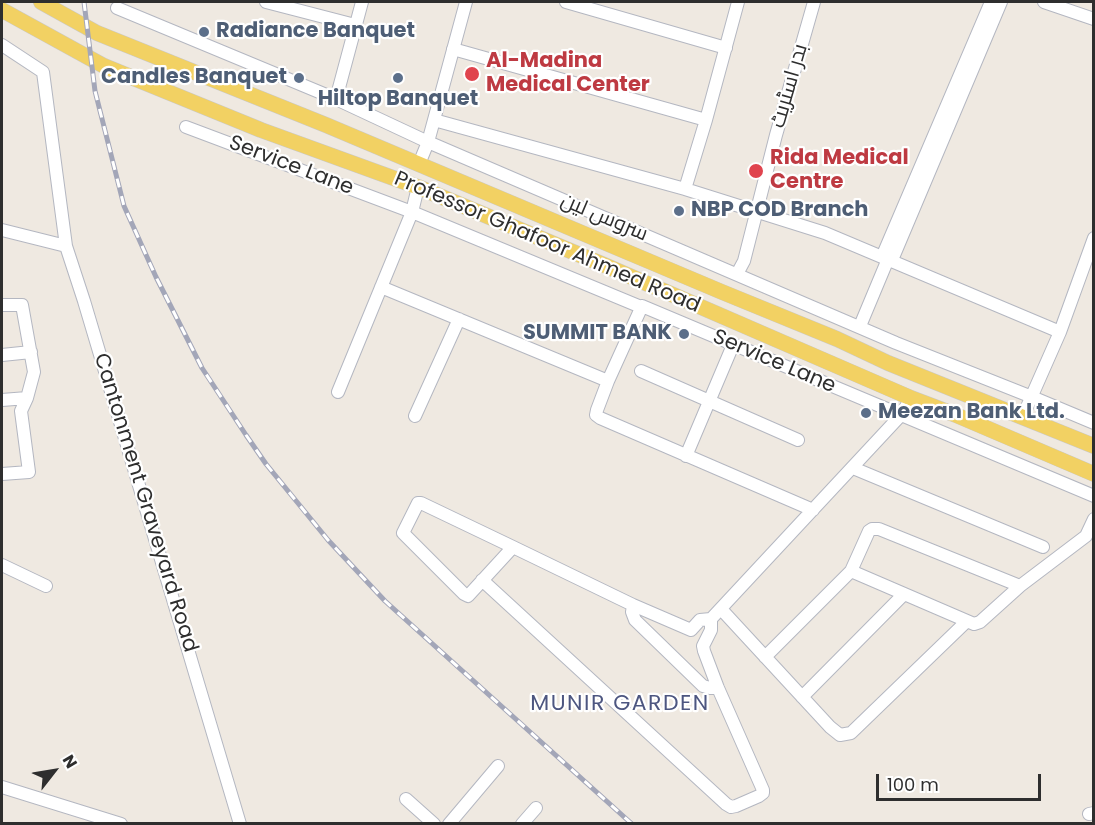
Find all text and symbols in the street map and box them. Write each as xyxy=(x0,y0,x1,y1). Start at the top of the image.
place label: Radiance Banquet xyxy=(216,19,415,45)
marker: Radiance Banquet xyxy=(197,25,211,39)
street label: بدر اسٹریٹ xyxy=(766,41,814,131)
place label: Al-Madina Medical Center xyxy=(486,49,650,99)
place label: Candles Banquet xyxy=(101,65,287,91)
marker: Al-Madina Medical Center xyxy=(463,65,481,83)
marker: Candles Banquet xyxy=(292,71,306,85)
marker: Hiltop Banquet xyxy=(391,71,405,85)
place label: Hiltop Banquet xyxy=(318,87,478,113)
street label: Service Lane xyxy=(225,131,357,201)
place label: Rida Medical Centre xyxy=(770,146,909,196)
marker: Rida Medical Centre xyxy=(747,162,765,180)
street label: Professor Ghafoor Ahmed Road xyxy=(390,167,704,319)
street label: سروس لین xyxy=(557,188,651,248)
place label: NBP COD Branch xyxy=(691,198,869,224)
marker: NBP COD Branch xyxy=(672,204,686,218)
place label: SUMMIT BANK xyxy=(523,321,672,347)
street label: Service Lane xyxy=(709,325,839,399)
marker: SUMMIT BANK xyxy=(677,327,691,341)
street label: Cantonment Graveyard Road xyxy=(87,351,203,655)
place label: Meezan Bank Ltd. xyxy=(878,400,1065,426)
marker: Meezan Bank Ltd. xyxy=(859,406,873,420)
district label: MUNIR GARDEN xyxy=(530,691,710,717)
north arrow xyxy=(24,741,84,801)
text: N xyxy=(57,750,83,773)
scale bar xyxy=(879,762,1044,800)
text: 100 m xyxy=(887,772,939,797)

